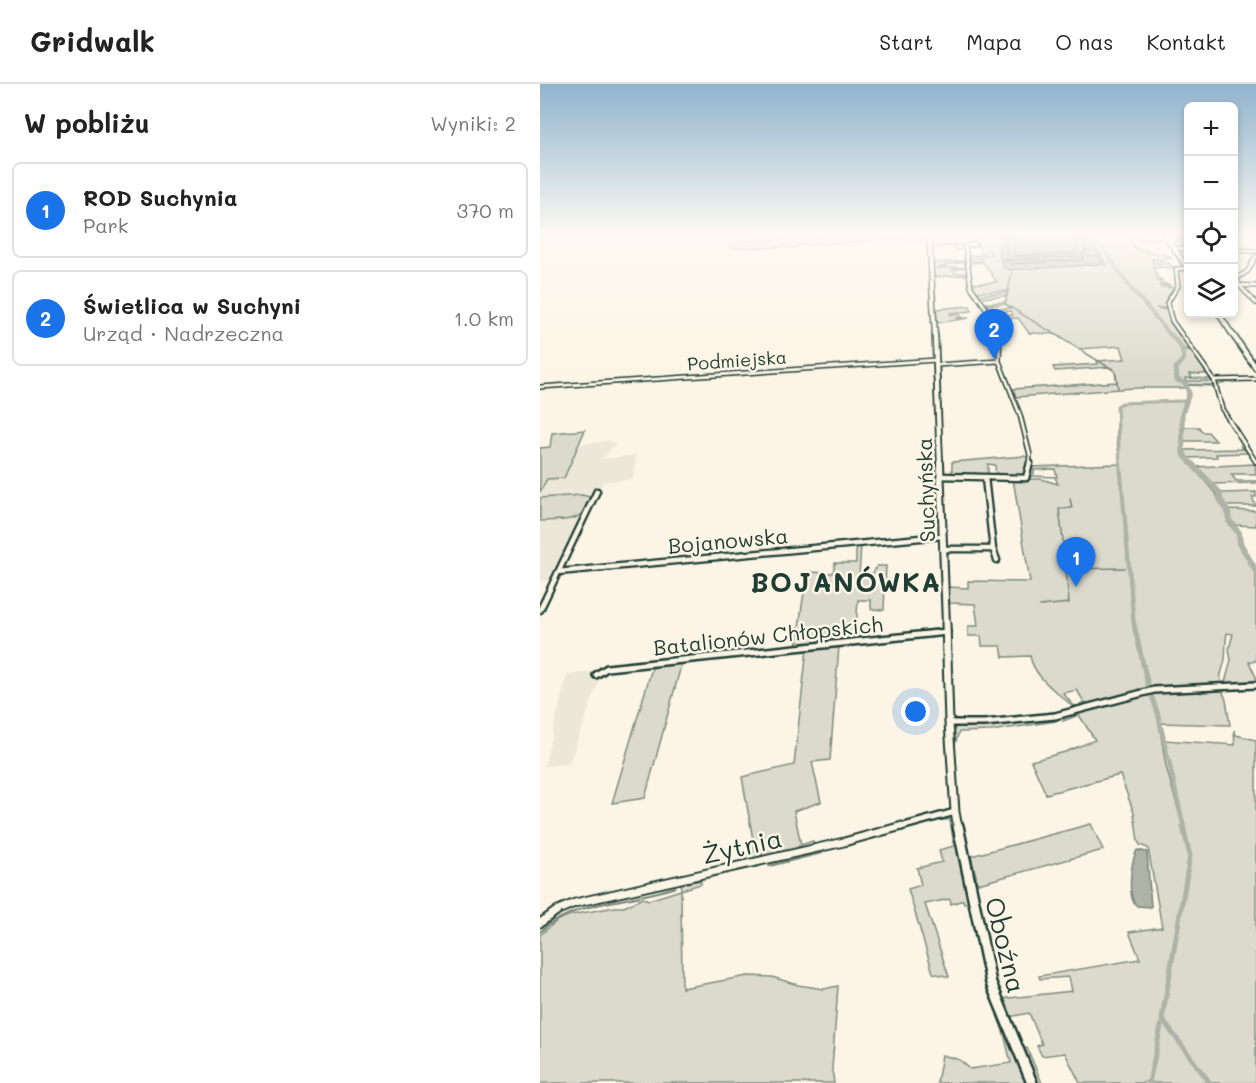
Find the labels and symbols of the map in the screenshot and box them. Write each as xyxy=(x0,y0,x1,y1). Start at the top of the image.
pin: 2 xyxy=(974,310,1014,359)
street label: Podmiejska xyxy=(686,345,788,375)
street label: Suchyńska xyxy=(910,437,940,543)
street label: Bojanowska xyxy=(667,521,789,559)
pin: 1 xyxy=(1056,538,1096,587)
district label: BOJANÓWKA xyxy=(750,564,942,599)
street label: Batalionów Chłopskich xyxy=(652,610,884,660)
your location xyxy=(901,697,930,726)
street label: Żytnia xyxy=(699,820,785,872)
street label: Oboźna xyxy=(978,894,1034,996)

